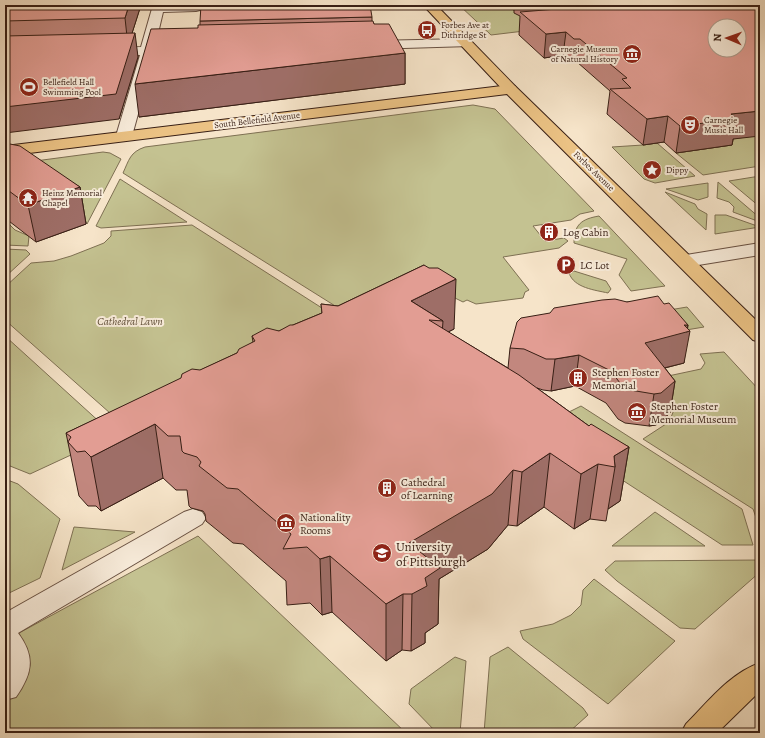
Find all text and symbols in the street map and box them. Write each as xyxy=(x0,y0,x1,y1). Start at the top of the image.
north arrow xyxy=(707,18,747,58)
bus stop icon: Forbes Ave at Dithridge St xyxy=(416,19,438,41)
place label: Forbes Ave at Dithridge St xyxy=(441,19,489,41)
text: N xyxy=(710,33,725,42)
place label: Carnegie Museum of Natural History xyxy=(551,43,619,65)
museum icon: Carnegie Museum of Natural History xyxy=(621,43,643,65)
sports icon: Bellefield Hall Swimming Pool xyxy=(18,76,40,98)
place label: Bellefield Hall Swimming Pool xyxy=(43,76,102,98)
street label: South Bellefield Avenue xyxy=(214,109,300,131)
theatre icon: Carnegie Music Hall xyxy=(679,114,701,136)
place label: Carnegie Music Hall xyxy=(704,114,744,136)
street label: Forbes Avenue xyxy=(571,148,617,194)
place icon: Dippy xyxy=(641,159,663,181)
place label: Dippy xyxy=(666,164,689,176)
temple icon: Heinz Memorial Chapel xyxy=(17,187,39,209)
place label: Heinz Memorial Chapel xyxy=(42,187,103,209)
building icon: Log Cabin xyxy=(538,221,560,243)
place label: Log Cabin xyxy=(563,225,608,240)
parking icon: LC Lot xyxy=(555,254,577,276)
place label: LC Lot xyxy=(580,258,610,273)
park label: Cathedral Lawn xyxy=(97,314,163,329)
place label: Stephen Foster Memorial xyxy=(592,365,659,393)
building icon: Stephen Foster Memorial xyxy=(567,367,589,389)
place label: Stephen Foster Memorial Museum xyxy=(651,399,736,427)
museum icon: Stephen Foster Memorial Museum xyxy=(626,401,648,423)
place label: Cathedral of Learning xyxy=(401,475,453,503)
building icon: Cathedral of Learning xyxy=(376,477,398,499)
place label: Nationality Rooms xyxy=(300,510,351,538)
museum icon: Nationality Rooms xyxy=(275,512,297,534)
place label: University of Pittsburgh xyxy=(396,538,466,570)
school or university icon: University of Pittsburgh xyxy=(371,542,393,564)

